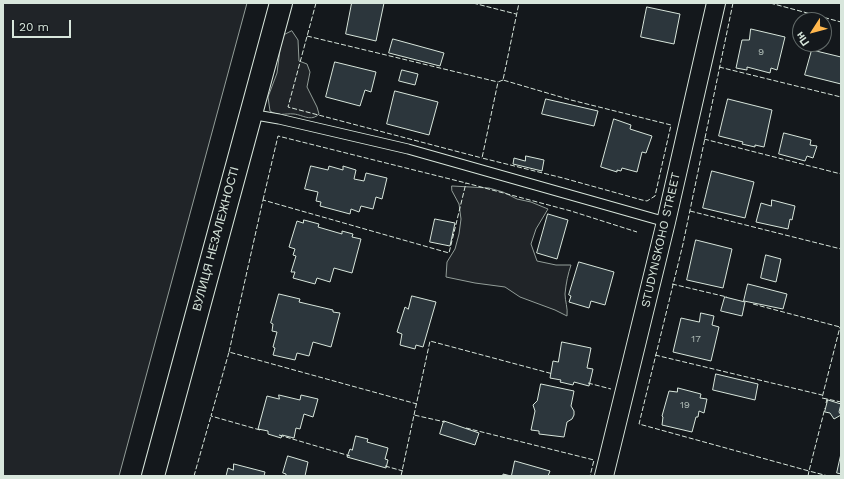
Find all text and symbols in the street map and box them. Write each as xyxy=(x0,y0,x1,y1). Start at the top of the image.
scale bar xyxy=(14,12,73,38)
north arrow xyxy=(792,12,832,52)
text: 20 m xyxy=(19,20,49,34)
text: Пн xyxy=(793,29,812,48)
house number: 9 xyxy=(758,46,764,58)
street label: ВУЛИЦЯ НЕЗАЛЕЖНОСТІ xyxy=(190,165,242,313)
street label: STUDYNSKOHO STREET xyxy=(638,171,684,309)
house number: 17 xyxy=(691,333,701,345)
house number: 19 xyxy=(680,399,690,411)

